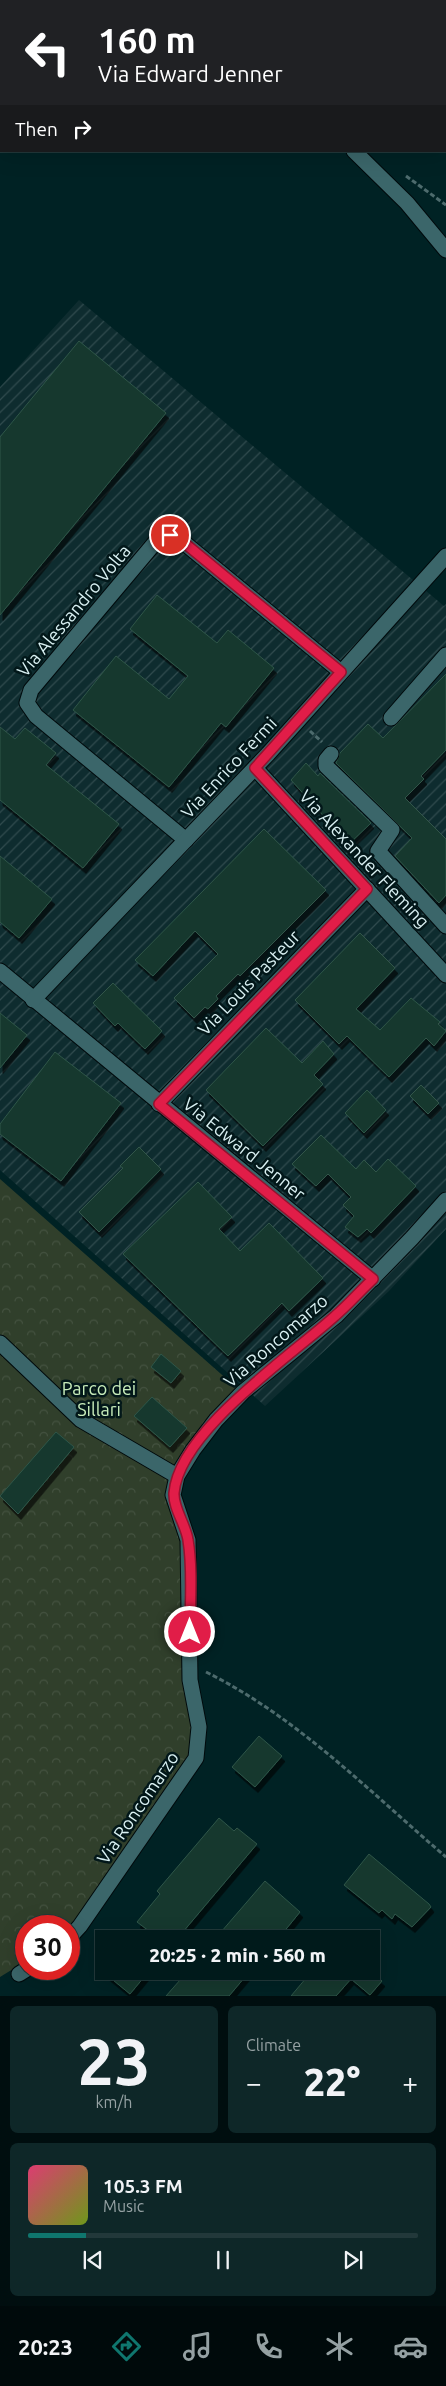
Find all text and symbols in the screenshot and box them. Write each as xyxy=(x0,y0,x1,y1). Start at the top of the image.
icon: left xyxy=(15,20,80,85)
text: 160 m xyxy=(98,20,196,60)
text: Via Edward Jenner xyxy=(98,61,283,86)
icon: right xyxy=(68,115,96,143)
text: Then xyxy=(15,118,58,140)
pin xyxy=(149,514,191,556)
icon: arrive xyxy=(156,521,184,549)
street label: Via Alessandro Volta xyxy=(12,541,134,680)
street label: Via Enrico Fermi xyxy=(176,713,280,822)
street label: Via Alexander Fleming xyxy=(296,785,434,931)
street label: Via Louis Pasteur xyxy=(193,926,303,1039)
street label: Via Edward Jenner xyxy=(180,1093,310,1204)
street label: Via Roncomarzo xyxy=(219,1290,331,1391)
park label: Parco dei Sillari xyxy=(62,1378,136,1419)
position arrow xyxy=(163,1605,215,1657)
street label: Via Roncomarzo xyxy=(92,1748,182,1867)
speed limit sign: 30 xyxy=(15,1915,80,1980)
text: 20:25 · 2 min · 560 m xyxy=(149,1944,326,1966)
text: 23 xyxy=(77,2024,151,2097)
text: Climate xyxy=(246,2036,301,2054)
text: 22° xyxy=(304,2061,360,2103)
text: − xyxy=(246,2067,262,2098)
text: + xyxy=(402,2067,418,2098)
text: km/h xyxy=(96,2093,132,2111)
text: 105.3 FM xyxy=(103,2175,183,2197)
text: Music xyxy=(103,2197,144,2215)
icon: previous xyxy=(79,2246,107,2274)
icon: pause xyxy=(209,2246,237,2274)
icon: next xyxy=(339,2246,367,2274)
icon: directions xyxy=(109,2329,144,2364)
icon: music xyxy=(180,2329,215,2364)
icon: phone xyxy=(251,2329,286,2364)
icon: climate xyxy=(322,2329,357,2364)
icon: car xyxy=(393,2329,428,2364)
text: 20:23 xyxy=(18,2334,73,2359)

